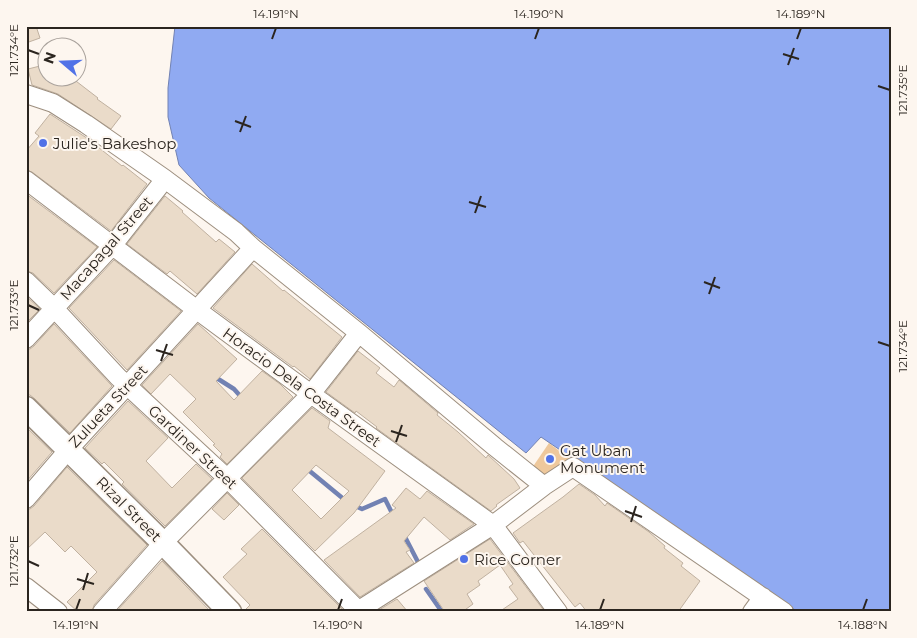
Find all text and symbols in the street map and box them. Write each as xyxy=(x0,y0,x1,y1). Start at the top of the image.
text: 14.191°N xyxy=(253,6,299,21)
text: 14.190°N xyxy=(514,6,564,21)
text: 14.189°N xyxy=(776,6,826,21)
text: 121.734°E xyxy=(6,24,21,76)
north arrow xyxy=(38,38,88,88)
text: N xyxy=(39,49,60,66)
text: 121.735°E xyxy=(895,64,910,116)
place label: Julie's Bakeshop xyxy=(52,134,177,153)
marker: Julie's Bakeshop xyxy=(37,137,49,149)
street label: Macapagal Street xyxy=(56,192,156,304)
text: 121.733°E xyxy=(6,279,21,331)
text: 121.734°E xyxy=(895,320,910,372)
street label: Horacio Dela Costa Street xyxy=(219,323,385,451)
street label: Zulueta Street xyxy=(65,360,151,452)
street label: Gardiner Street xyxy=(144,401,242,493)
place label: Gat Uban Monument xyxy=(560,441,645,477)
marker: Gat Uban Monument xyxy=(544,453,556,465)
street label: Rizal Street xyxy=(92,472,166,546)
text: 121.732°E xyxy=(6,535,21,587)
place label: Rice Corner xyxy=(474,550,561,569)
marker: Rice Corner xyxy=(458,553,470,565)
text: 14.191°N xyxy=(53,617,99,632)
text: 14.190°N xyxy=(313,617,363,632)
text: 14.189°N xyxy=(575,617,625,632)
text: 14.188°N xyxy=(838,617,888,632)

